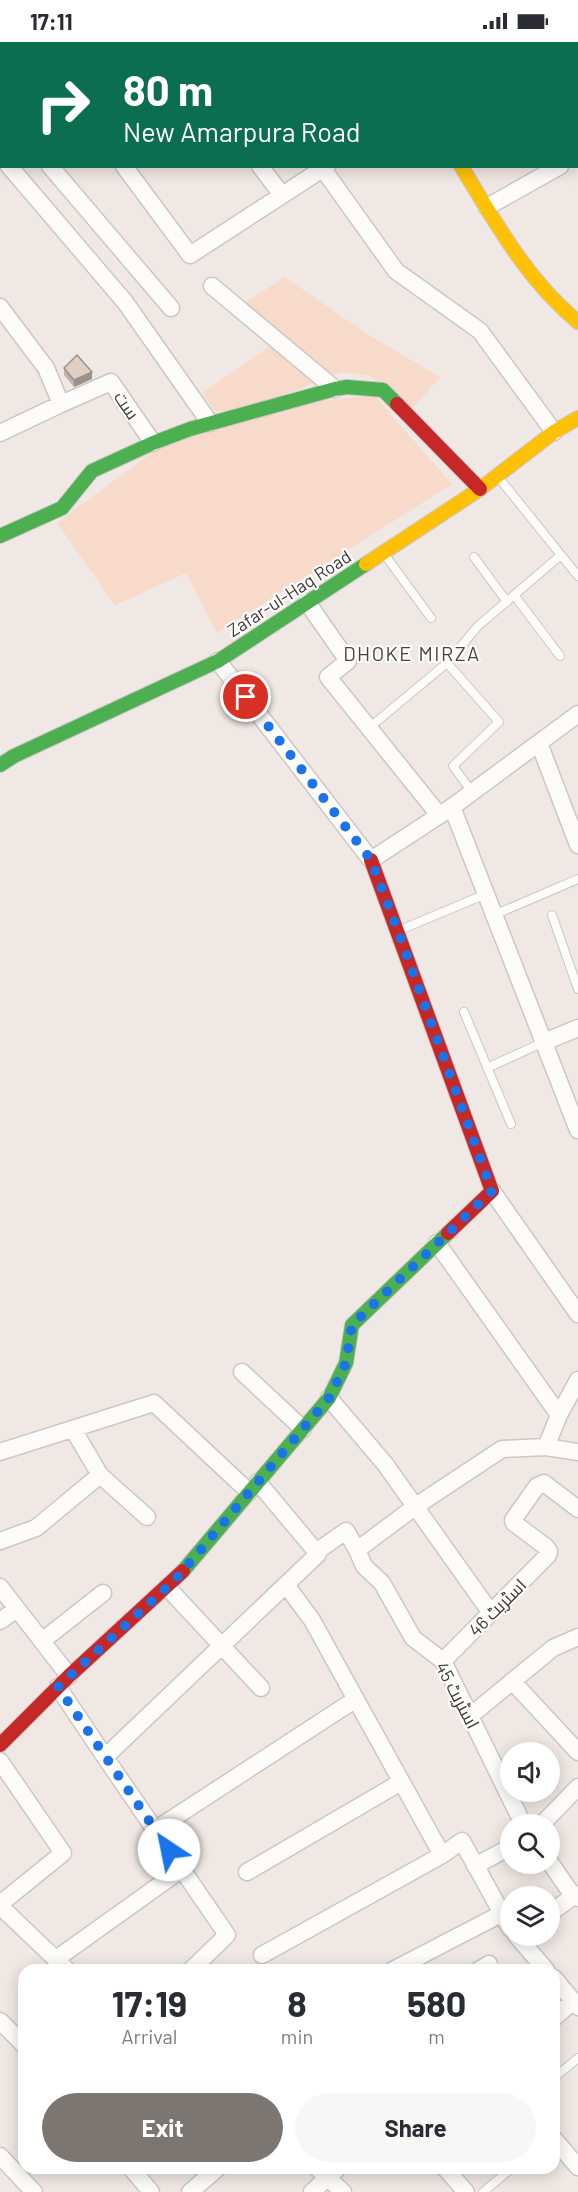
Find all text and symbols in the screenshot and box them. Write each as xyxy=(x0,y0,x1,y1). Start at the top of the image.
text: 17:11 xyxy=(30,8,72,34)
text: 80 m xyxy=(123,64,213,114)
icon: right xyxy=(24,66,102,144)
text: New Amarpura Road xyxy=(123,115,361,147)
street label: ست xyxy=(110,387,144,423)
street label: Zafar-ul-Haq Road xyxy=(223,545,355,641)
district label: DHOKE MIRZA xyxy=(343,641,481,665)
pin xyxy=(220,671,271,722)
icon: arrive xyxy=(229,680,262,713)
street label: اسٹریٹ 46 xyxy=(464,1574,531,1641)
street label: اسٹریٹ 45 xyxy=(430,1658,485,1733)
map controls xyxy=(500,1742,560,1946)
button: sound xyxy=(500,1742,560,1802)
button: search xyxy=(500,1814,560,1874)
position arrow xyxy=(137,1818,201,1882)
button: layers xyxy=(500,1886,560,1946)
text: 17:19 xyxy=(112,1981,187,2024)
text: 8 xyxy=(287,1981,307,2024)
text: 580 xyxy=(407,1981,466,2024)
text: Arrival xyxy=(121,2024,177,2048)
text: min xyxy=(281,2024,313,2048)
text: m xyxy=(428,2024,445,2048)
button: Exit xyxy=(42,2093,283,2162)
button: Share xyxy=(295,2093,536,2162)

